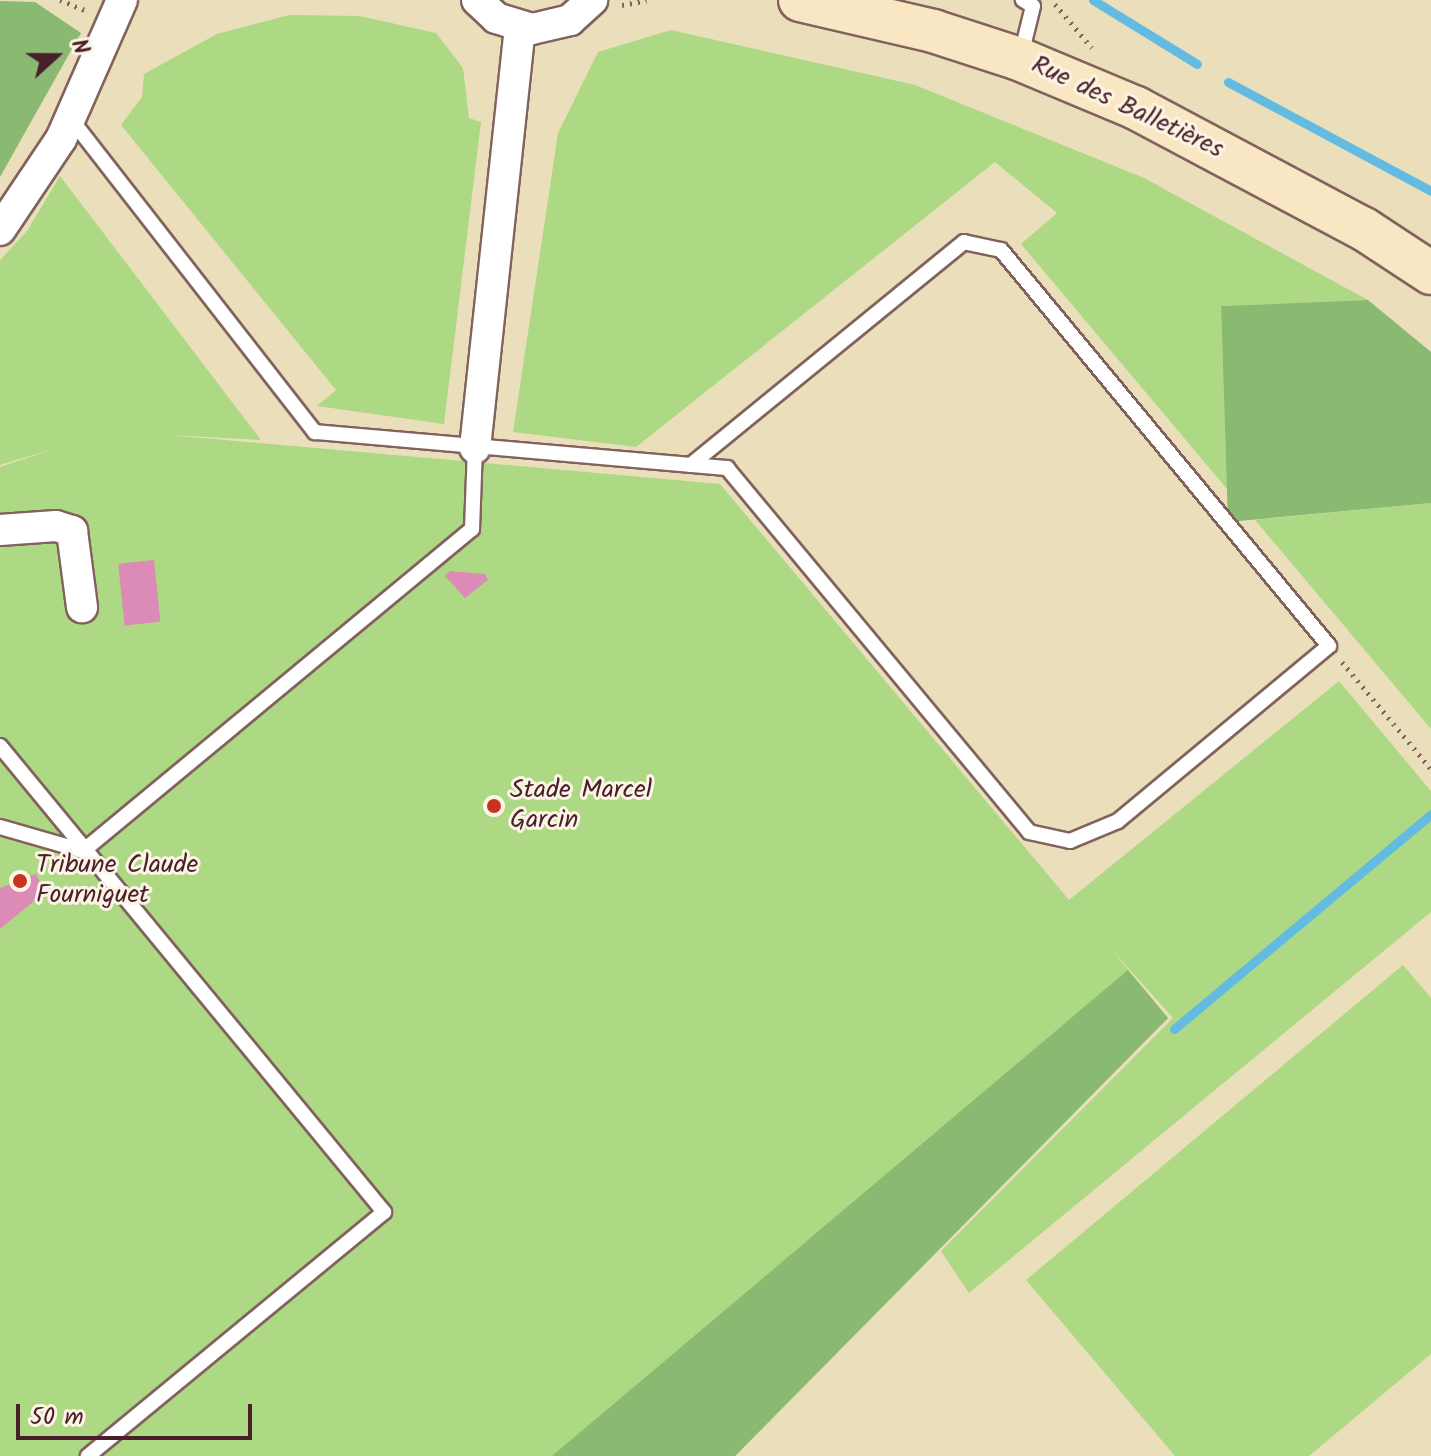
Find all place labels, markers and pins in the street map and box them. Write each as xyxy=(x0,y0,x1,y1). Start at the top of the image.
place label: Stade Marcel Garcin xyxy=(510,775,652,836)
marker: Stade Marcel Garcin xyxy=(485,797,503,815)
place label: Tribune Claude Fourniguet xyxy=(36,850,198,912)
marker: Tribune Claude Fourniguet xyxy=(11,872,29,890)

